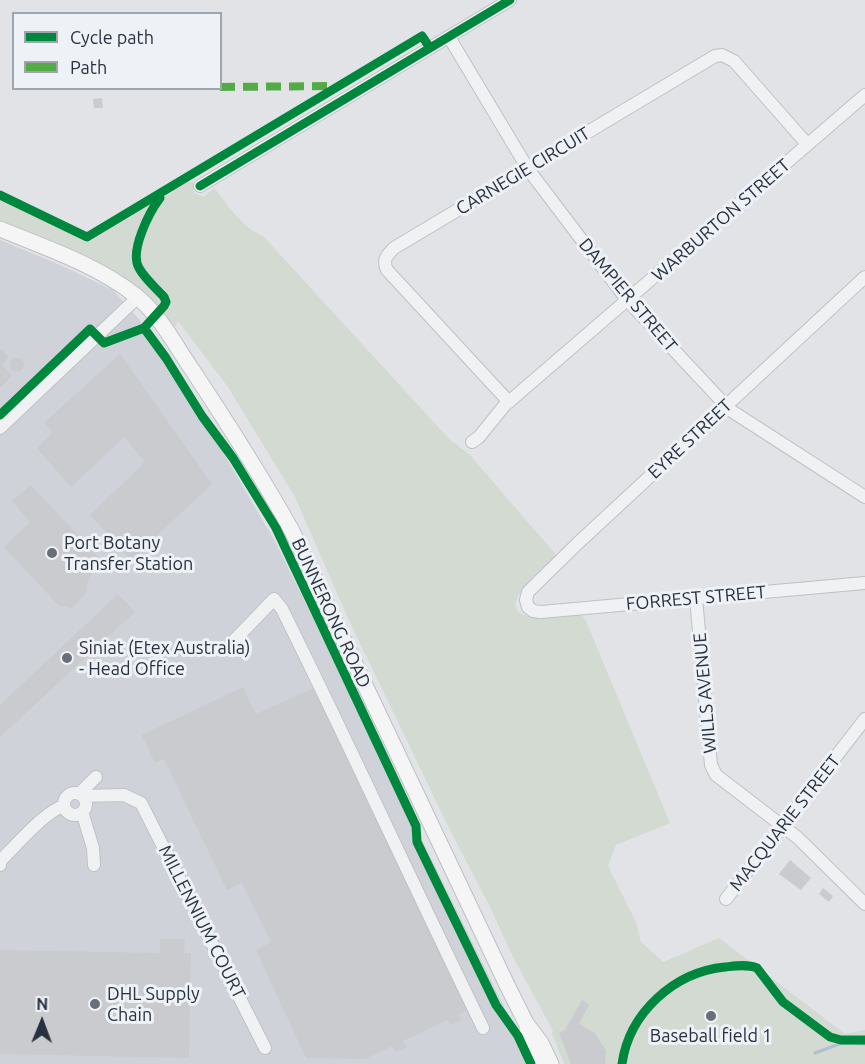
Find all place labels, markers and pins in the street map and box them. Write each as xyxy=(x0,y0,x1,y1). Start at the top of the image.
place label: Port Botany Transfer Station xyxy=(64,532,193,574)
marker: Port Botany Transfer Station xyxy=(45,546,59,560)
place label: Siniat (Etex Australia) - Head Office xyxy=(79,637,251,680)
marker: Siniat (Etex Australia) - Head Office xyxy=(60,651,74,665)
place label: DHL Supply Chain xyxy=(107,983,200,1026)
marker: DHL Supply Chain xyxy=(88,997,102,1011)
marker: Baseball field 1 xyxy=(704,1009,718,1023)
place label: Baseball field 1 xyxy=(650,1025,772,1047)

